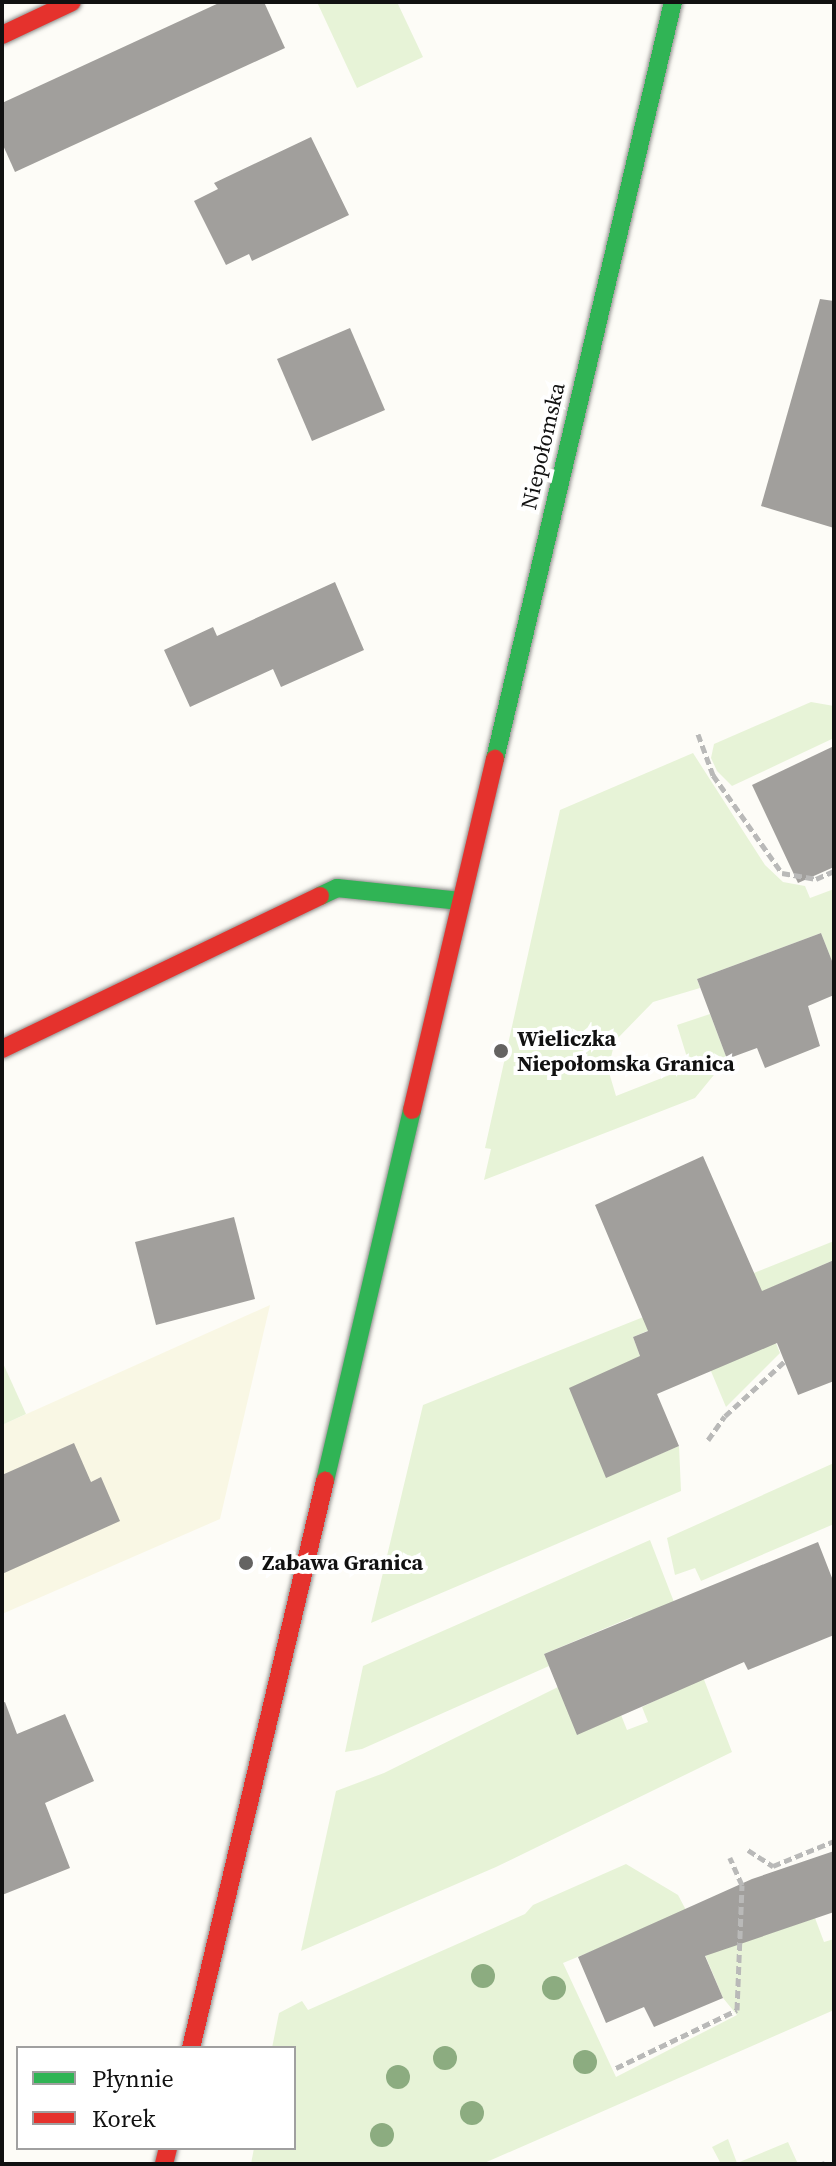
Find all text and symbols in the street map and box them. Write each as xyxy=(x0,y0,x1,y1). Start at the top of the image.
street label: Niepołomska xyxy=(516,380,570,512)
place label: Wieliczka Niepołomska Granica xyxy=(517,1025,735,1076)
marker: Wieliczka Niepołomska Granica xyxy=(492,1042,510,1060)
place label: Zabawa Granica xyxy=(262,1550,423,1576)
marker: Zabawa Granica xyxy=(237,1554,255,1572)
legend xyxy=(16,2046,296,2150)
text: Płynnie xyxy=(92,2062,174,2095)
text: Korek xyxy=(92,2102,156,2135)

